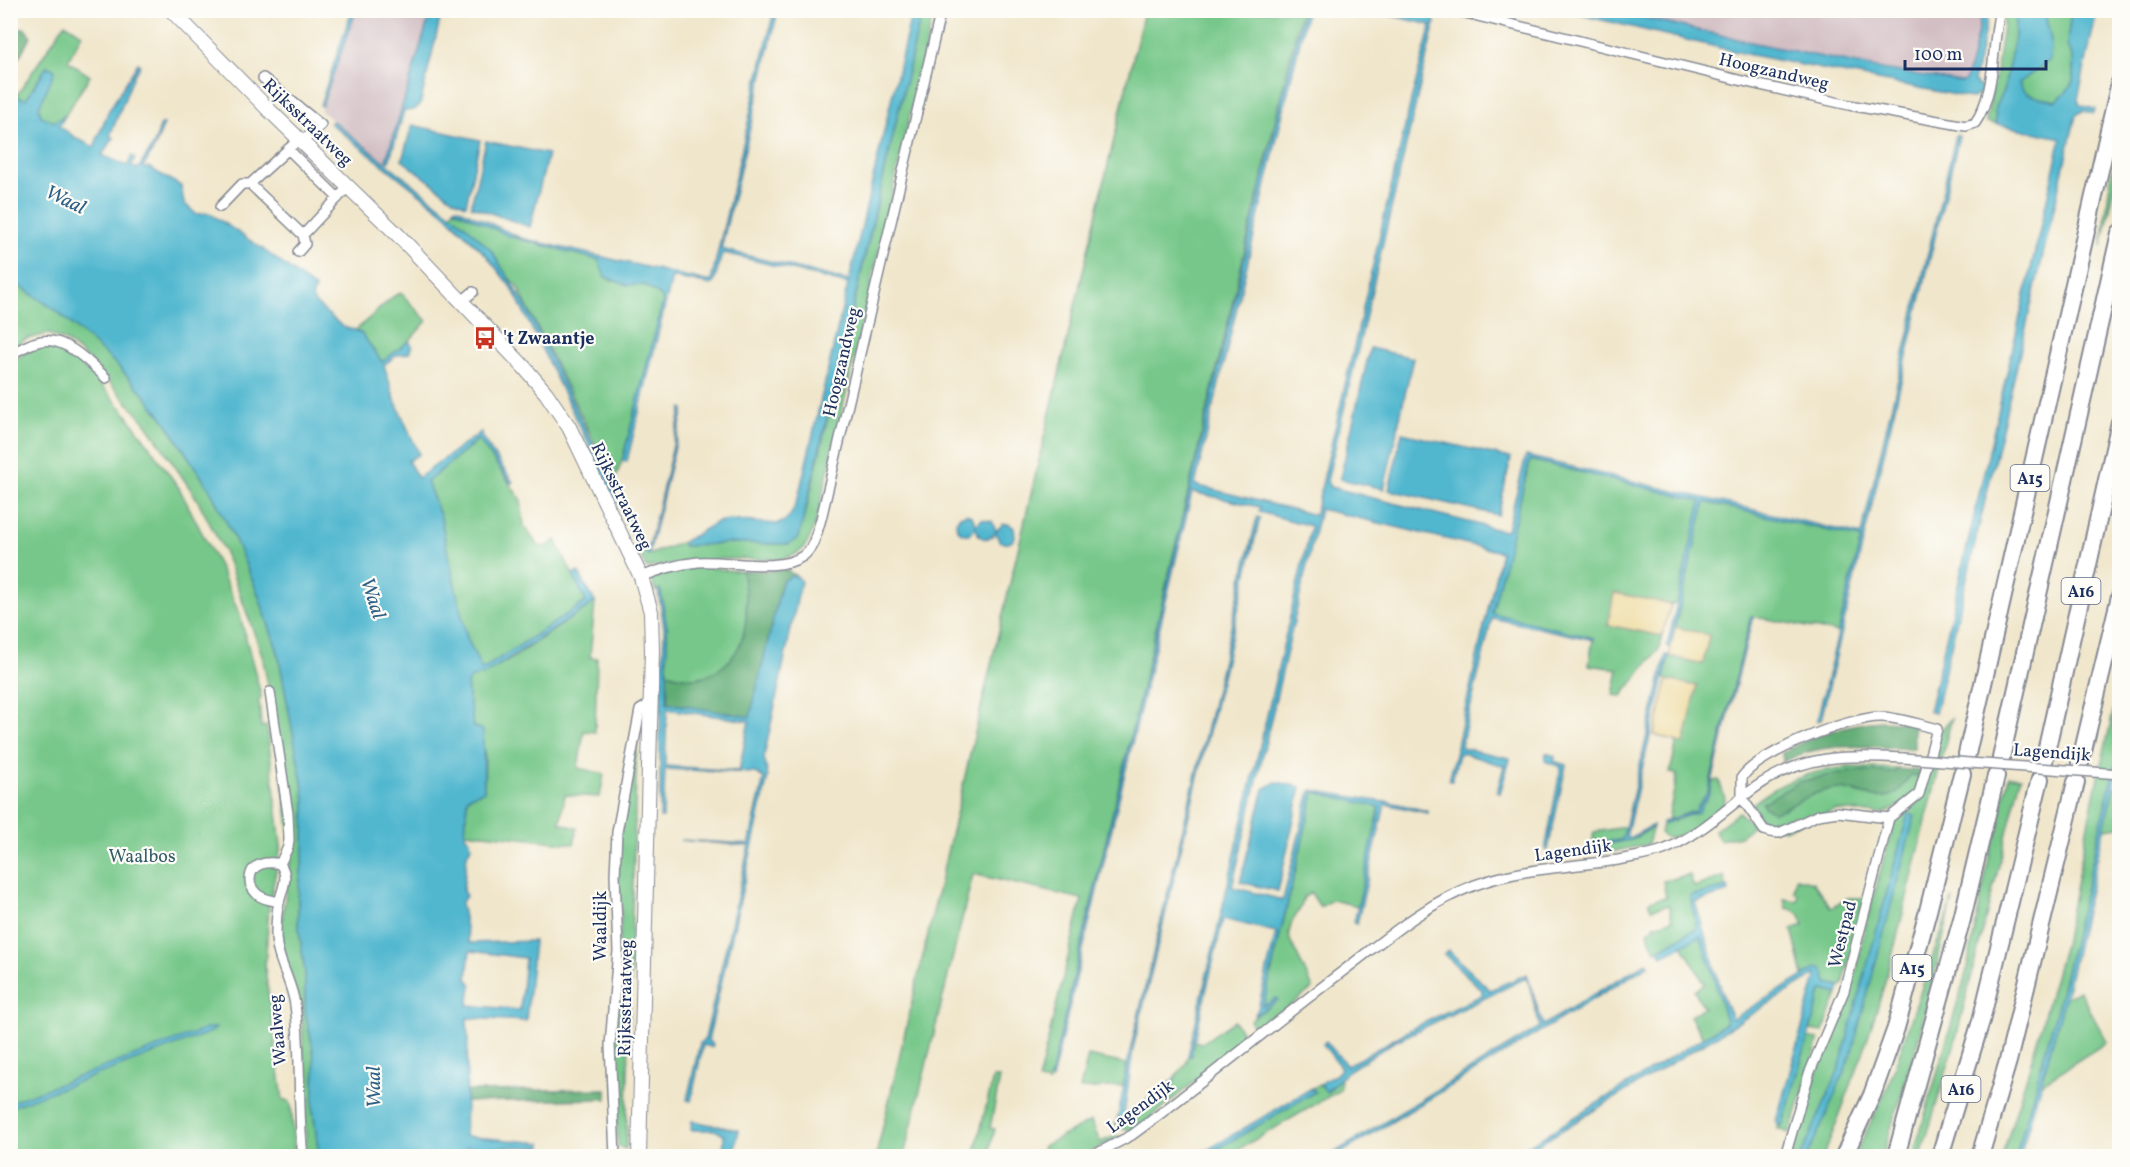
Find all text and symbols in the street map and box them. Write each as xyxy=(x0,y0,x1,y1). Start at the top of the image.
scale bar xyxy=(1905,33,2046,71)
text: 100 m xyxy=(1914,43,1963,68)
street label: Hoogzandweg xyxy=(1716,48,1831,97)
street label: Rijksstraatweg xyxy=(256,73,358,173)
water label: Waal xyxy=(40,179,90,223)
street label: Hoogzandweg xyxy=(818,305,867,420)
bus stop icon: 't Zwaantje xyxy=(472,325,498,351)
place label: 't Zwaantje xyxy=(503,327,595,352)
street label: Rijksstraatweg xyxy=(584,439,658,555)
road number: A15 xyxy=(2010,465,2050,491)
water label: Waal xyxy=(352,574,392,623)
road number: A16 xyxy=(2062,578,2100,604)
street label: Lagendijk xyxy=(2012,738,2092,769)
street label: Lagendijk xyxy=(1533,834,1614,869)
park label: Waalbos xyxy=(108,845,176,870)
street label: Waaldijk xyxy=(589,891,614,961)
street label: Westpad xyxy=(1823,898,1864,971)
street label: Rijksstraatweg xyxy=(613,939,640,1057)
road number: A15 xyxy=(1892,955,1932,981)
street label: Waalweg xyxy=(263,993,294,1067)
water label: Waal xyxy=(361,1066,389,1108)
street label: Lagendijk xyxy=(1102,1074,1180,1140)
road number: A16 xyxy=(1942,1076,1980,1102)

